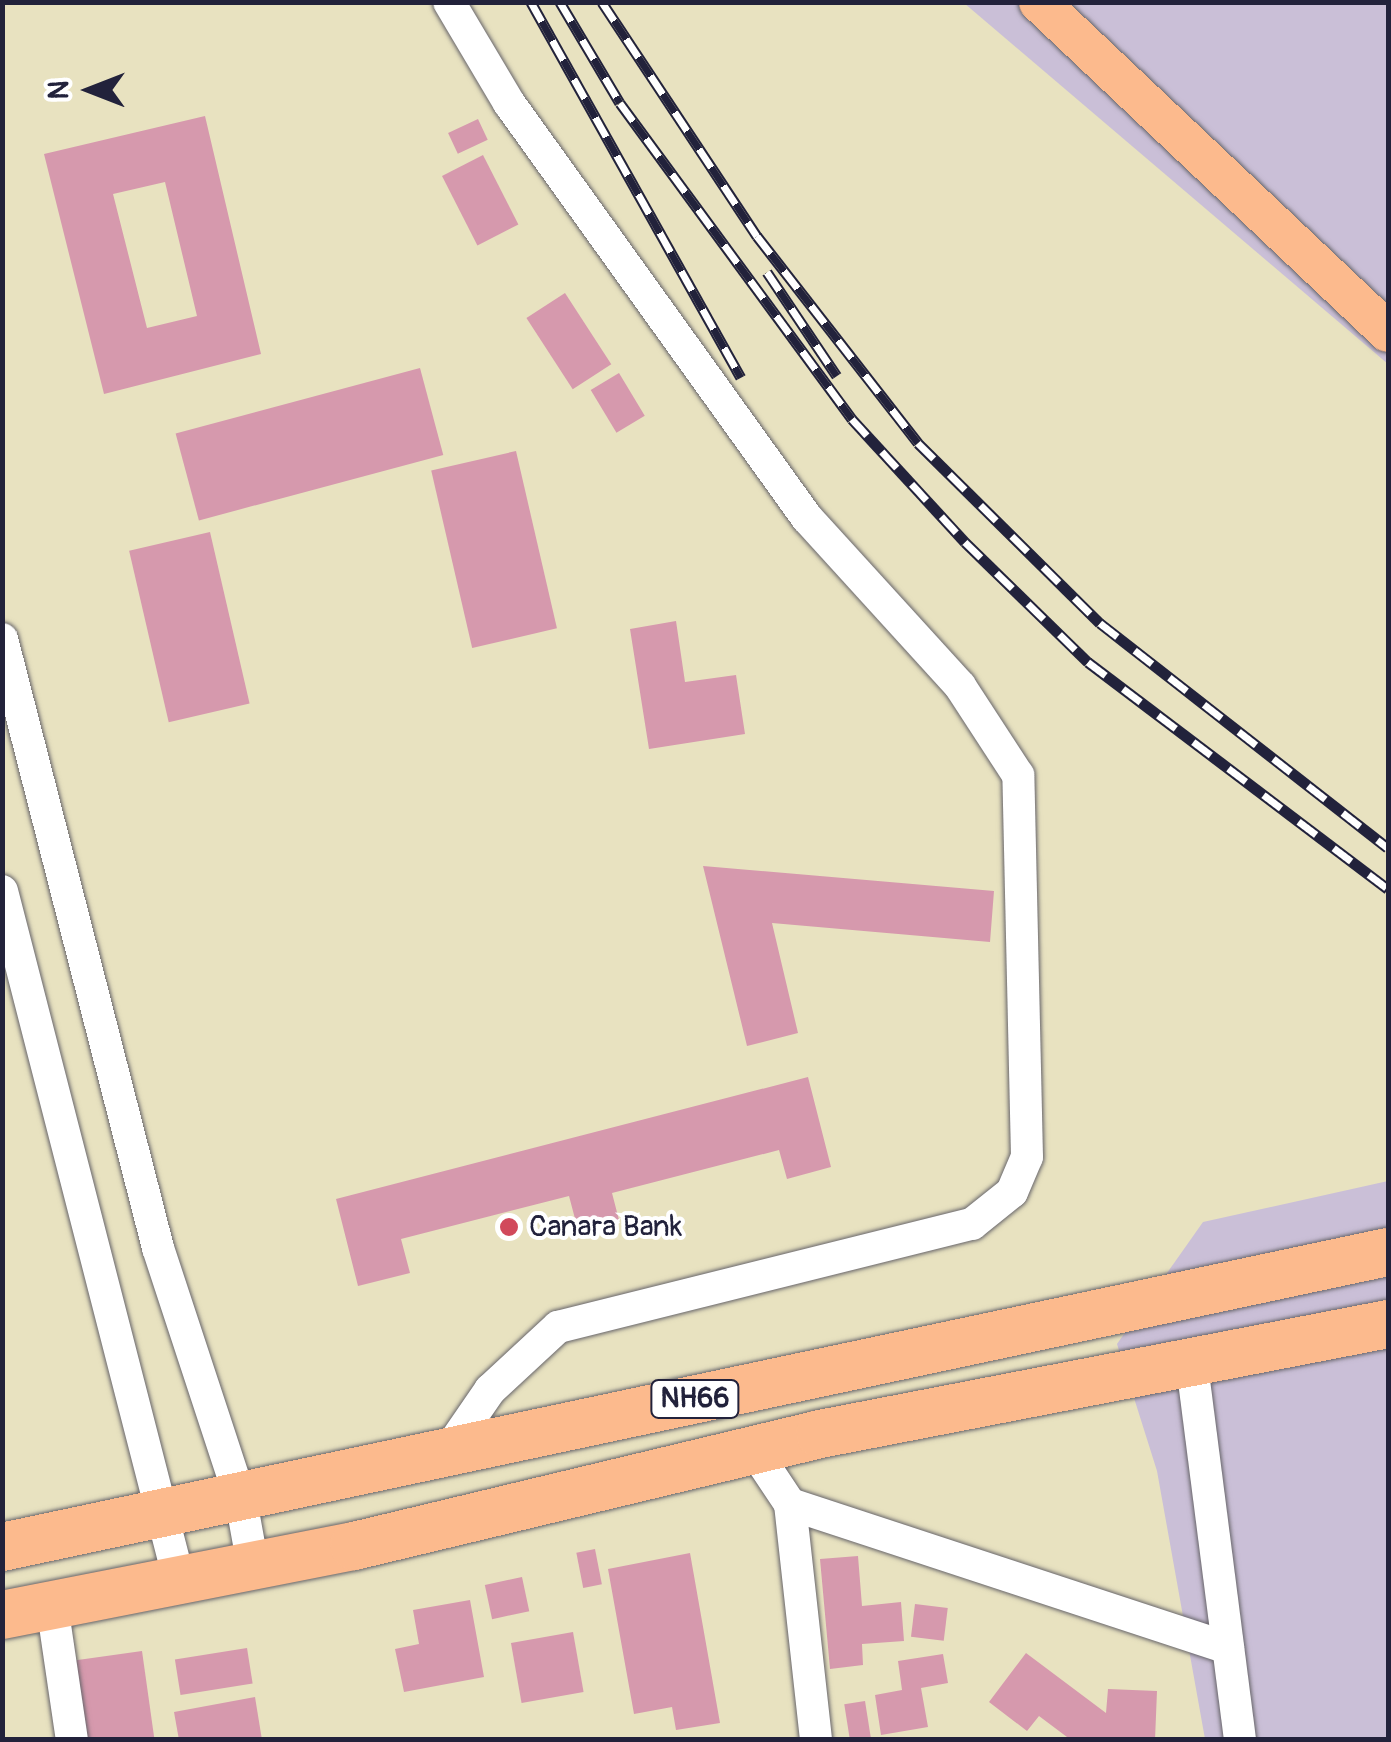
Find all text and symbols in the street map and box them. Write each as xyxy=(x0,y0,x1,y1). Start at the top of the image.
north arrow xyxy=(40,40,140,140)
text: N xyxy=(42,81,77,99)
place label: Canara Bank xyxy=(529,1209,682,1245)
marker: Canara Bank xyxy=(498,1216,520,1238)
road number: NH66 xyxy=(650,1376,740,1422)

